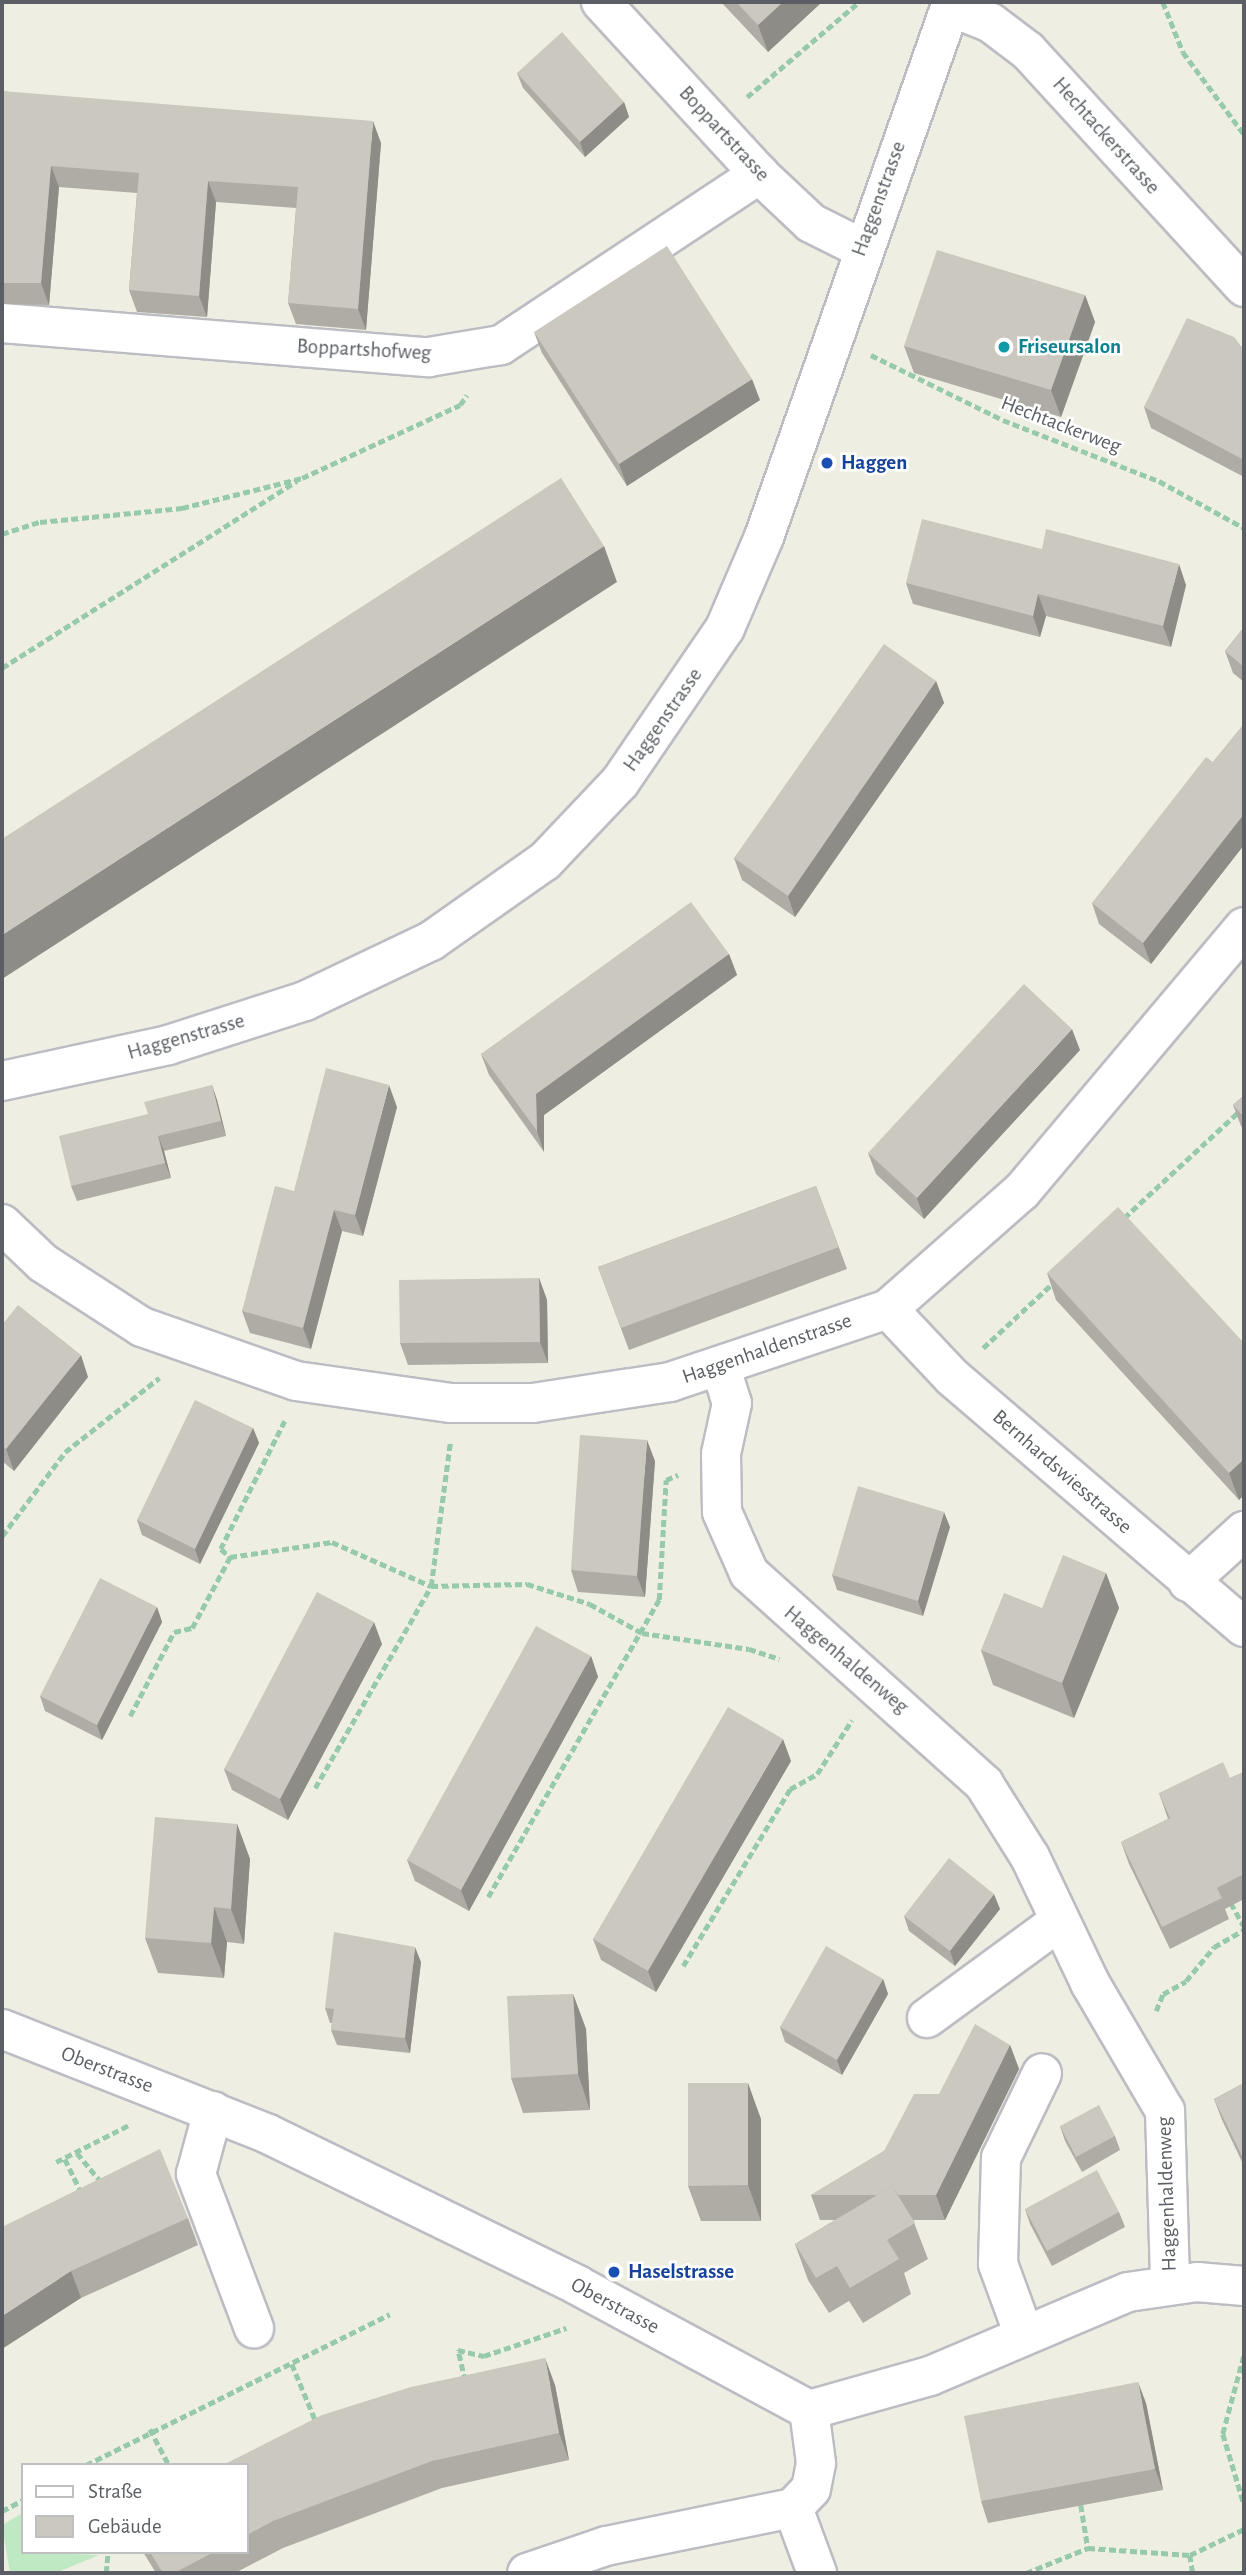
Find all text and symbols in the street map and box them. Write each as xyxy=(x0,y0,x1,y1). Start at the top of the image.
street label: Hechtackerstrasse xyxy=(1047,72,1165,200)
street label: Boppartstrasse xyxy=(673,81,775,187)
street label: Haggenstrasse xyxy=(847,138,911,260)
street label: Boppartshofweg xyxy=(296,334,432,366)
place label: Friseursalon xyxy=(1018,334,1121,360)
marker: Friseursalon xyxy=(996,339,1012,355)
street label: Hechtackerweg xyxy=(997,391,1125,459)
place label: Haggen xyxy=(841,450,907,476)
marker: Haggen xyxy=(819,455,835,471)
street label: Haggenstrasse xyxy=(618,663,708,777)
street label: Haggenstrasse xyxy=(125,1008,247,1066)
street label: Haggenhaldenstrasse xyxy=(679,1308,855,1390)
street label: Bernhardswiesstrasse xyxy=(987,1404,1137,1540)
street label: Haggenhaldenweg xyxy=(779,1601,913,1719)
street label: Oberstrasse xyxy=(57,2041,157,2099)
street label: Haggenhaldenweg xyxy=(1152,2116,1182,2272)
place label: Haselstrasse xyxy=(628,2259,734,2285)
marker: Haselstrasse xyxy=(606,2264,622,2280)
street label: Oberstrasse xyxy=(566,2272,664,2340)
legend xyxy=(21,2463,248,2554)
text: Straße xyxy=(88,2481,142,2502)
text: Gebäude xyxy=(88,2516,162,2537)

